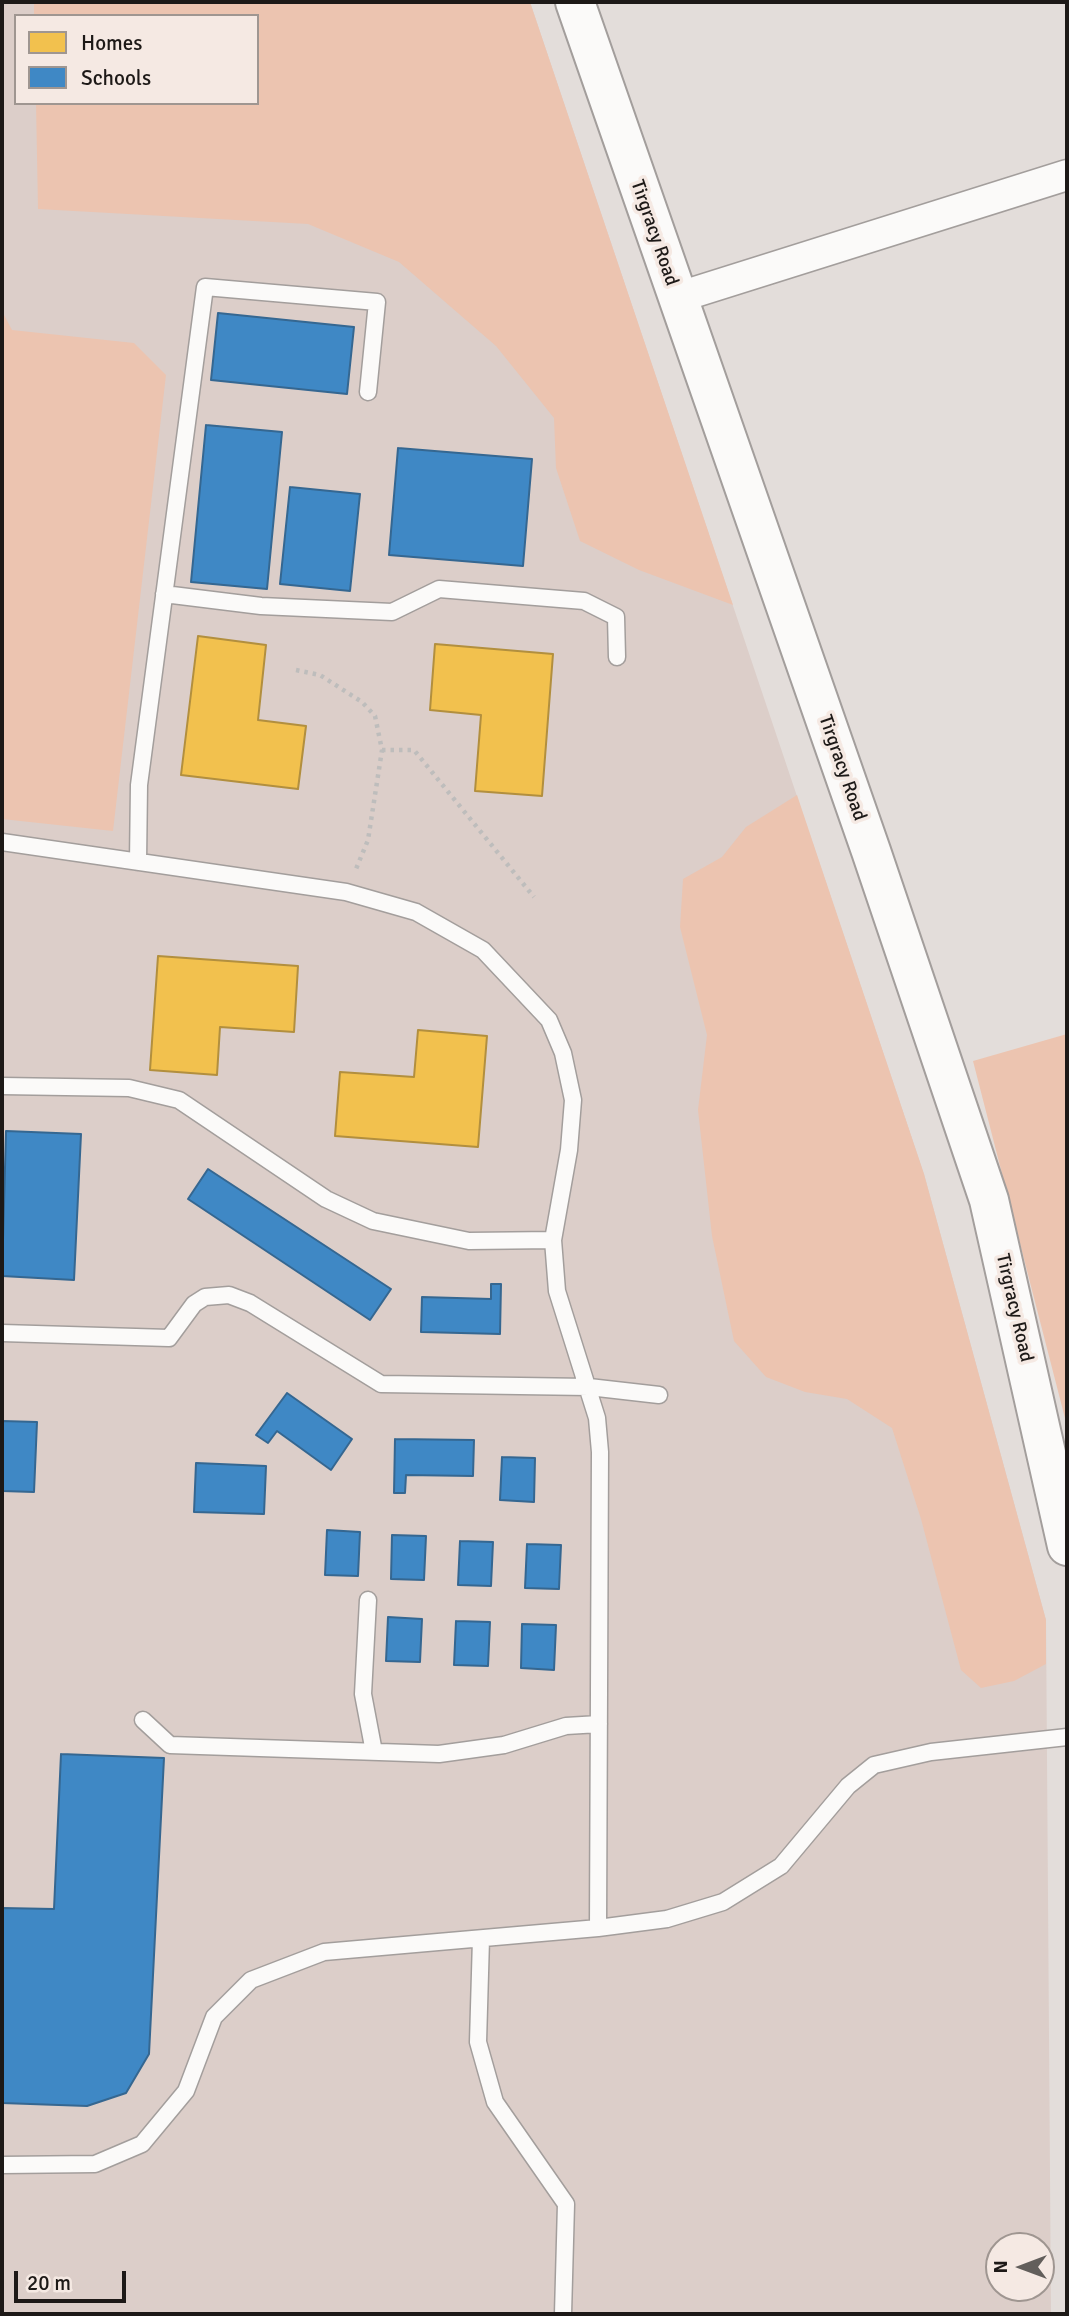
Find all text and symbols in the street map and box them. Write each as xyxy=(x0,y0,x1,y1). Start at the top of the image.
legend xyxy=(14,14,259,105)
text: Homes xyxy=(81,30,143,56)
text: Schools xyxy=(81,65,151,91)
street label: Tirgracy Road xyxy=(625,177,683,289)
street label: Tirgracy Road xyxy=(813,712,871,824)
street label: Tirgracy Road xyxy=(990,1252,1038,1364)
north arrow xyxy=(985,2232,1055,2302)
scale bar xyxy=(18,2256,130,2300)
text: N xyxy=(989,2260,1013,2274)
text: 20 m xyxy=(27,2270,71,2296)

